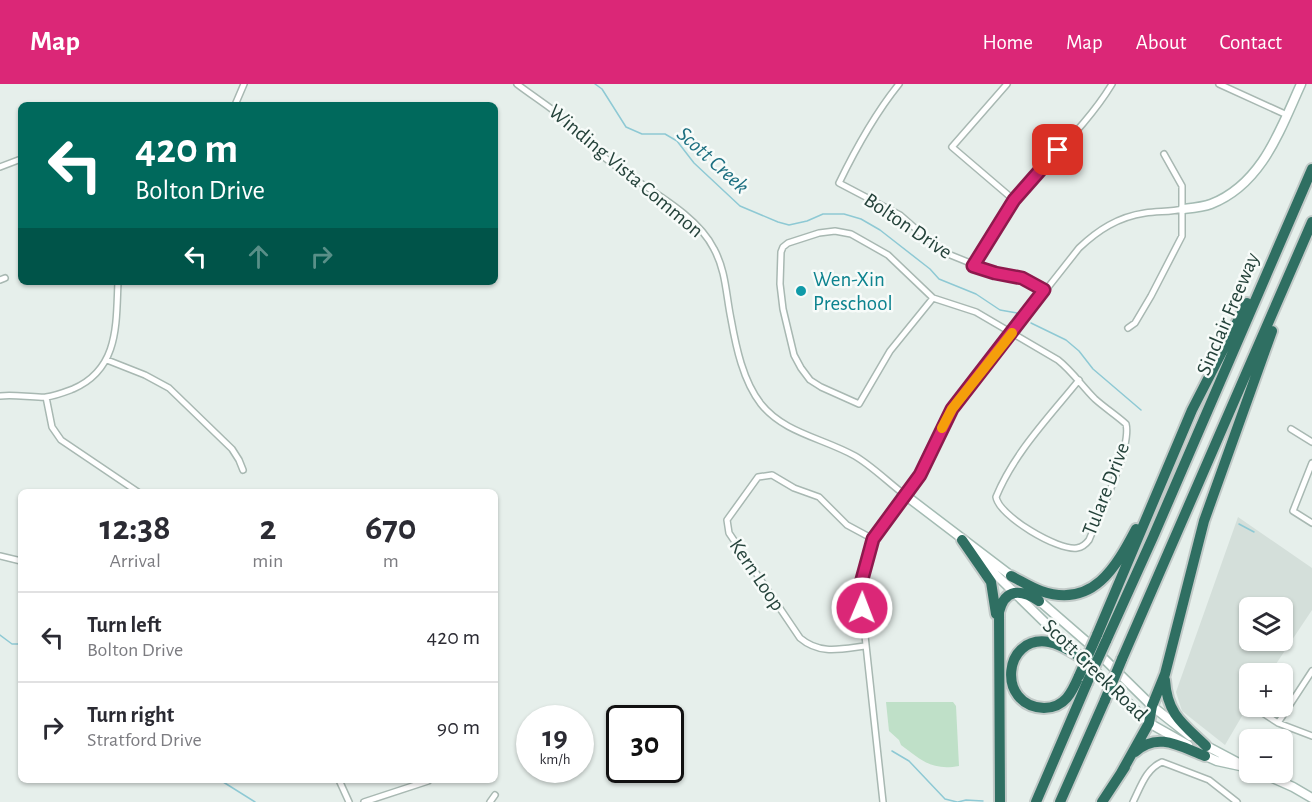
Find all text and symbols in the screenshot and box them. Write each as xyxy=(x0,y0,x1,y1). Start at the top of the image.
text: Map xyxy=(30,28,80,56)
text: Home xyxy=(982,32,1033,53)
text: Map xyxy=(1066,32,1103,53)
text: About xyxy=(1136,32,1186,53)
text: Contact xyxy=(1219,32,1282,53)
street label: Winding Vista Common xyxy=(545,100,707,242)
water label: Scott Creek xyxy=(673,122,753,198)
pin xyxy=(1032,124,1083,175)
icon: left xyxy=(36,126,114,204)
text: 420 m xyxy=(135,128,238,170)
icon: arrive xyxy=(1041,133,1074,166)
text: Bolton Drive xyxy=(135,177,265,204)
street label: Bolton Drive xyxy=(860,189,956,263)
icon: left xyxy=(179,240,212,273)
icon: ahead xyxy=(242,240,275,273)
icon: right xyxy=(305,240,338,273)
street label: Sinclair Freeway xyxy=(1193,250,1263,378)
place label: Wen-Xin Preschool xyxy=(813,269,893,314)
marker: Wen-Xin Preschool xyxy=(794,284,808,298)
street label: Tulare Drive xyxy=(1079,440,1133,538)
text: 12:38 xyxy=(99,510,171,546)
text: 2 xyxy=(259,510,276,546)
text: 670 xyxy=(365,510,417,546)
street label: Kern Loop xyxy=(725,535,789,615)
text: Arrival xyxy=(109,551,161,571)
text: min xyxy=(252,551,283,571)
text: m xyxy=(383,551,399,571)
position arrow xyxy=(830,576,894,640)
map controls xyxy=(1239,597,1293,783)
button: layers xyxy=(1239,597,1293,651)
text: Turn left xyxy=(87,614,161,636)
street label: Scott Creek Road xyxy=(1039,615,1151,725)
icon: left xyxy=(36,621,69,654)
text: 420 m xyxy=(427,626,480,648)
text: Bolton Drive xyxy=(87,640,183,660)
button: + xyxy=(1239,663,1293,717)
text: Turn right xyxy=(87,704,174,726)
speed limit sign: 30 xyxy=(606,705,684,783)
icon: right xyxy=(36,711,69,744)
text: 90 m xyxy=(437,716,480,738)
text: 19 xyxy=(542,722,568,752)
button: − xyxy=(1239,729,1293,783)
text: Stratford Drive xyxy=(87,730,202,750)
text: km/h xyxy=(540,752,570,767)

